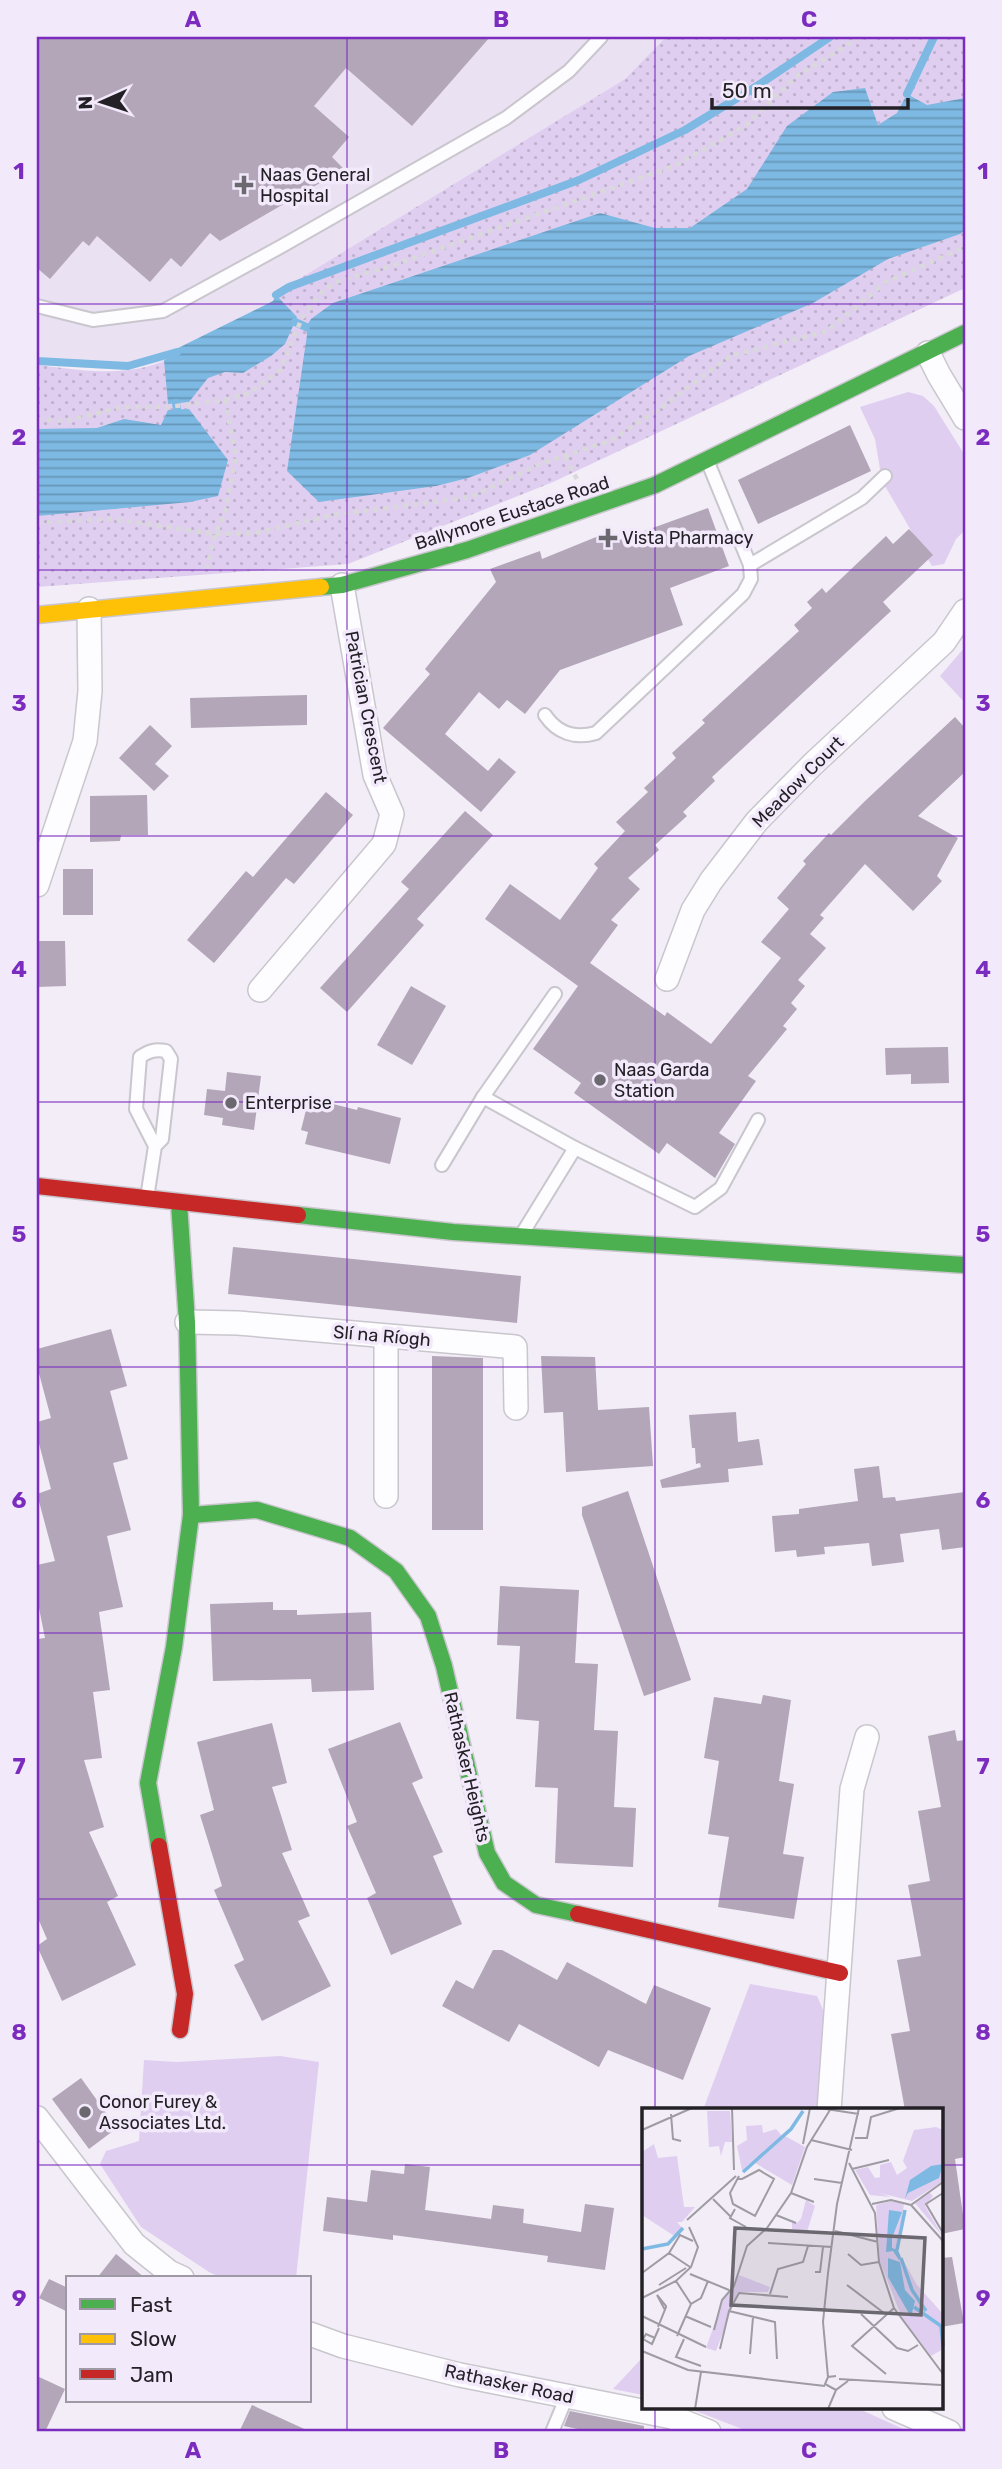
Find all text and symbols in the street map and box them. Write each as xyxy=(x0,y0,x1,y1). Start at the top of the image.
text: A xyxy=(185,5,202,33)
text: B xyxy=(493,5,509,33)
text: C xyxy=(801,5,817,33)
north arrow xyxy=(66,66,136,136)
scale bar xyxy=(712,66,908,110)
text: 50 m xyxy=(722,78,772,103)
text: N xyxy=(74,95,97,110)
text: 1 xyxy=(13,157,25,185)
text: 1 xyxy=(977,157,989,185)
place label: Naas General Hospital xyxy=(260,164,370,207)
marker: Naas General Hospital xyxy=(234,175,254,195)
text: 2 xyxy=(12,423,26,451)
text: 2 xyxy=(976,423,990,451)
street label: Ballymore Eustace Road xyxy=(412,471,612,555)
place label: Vista Pharmacy xyxy=(622,527,754,549)
marker: Vista Pharmacy xyxy=(600,530,616,546)
street label: Patrician Crescent xyxy=(340,629,392,785)
text: 3 xyxy=(11,689,27,717)
text: 3 xyxy=(975,689,991,717)
street label: Meadow Court xyxy=(748,732,848,832)
text: 4 xyxy=(11,955,27,983)
text: 4 xyxy=(975,955,991,983)
place label: Naas Garda Station xyxy=(614,1059,709,1102)
marker: Naas Garda Station xyxy=(592,1072,608,1088)
place label: Enterprise xyxy=(245,1092,332,1114)
marker: Enterprise xyxy=(223,1095,239,1111)
text: 5 xyxy=(12,1220,27,1248)
text: 5 xyxy=(976,1220,991,1248)
street label: Slí na Ríogh xyxy=(332,1321,432,1351)
text: 6 xyxy=(12,1486,27,1514)
text: 6 xyxy=(976,1486,991,1514)
street label: Rathasker Heights xyxy=(439,1690,495,1844)
text: 7 xyxy=(12,1752,26,1780)
text: 7 xyxy=(976,1752,990,1780)
text: 8 xyxy=(11,2018,27,2046)
text: 8 xyxy=(975,2018,991,2046)
place label: Conor Furey & Associates Ltd. xyxy=(99,2091,226,2134)
marker: Conor Furey & Associates Ltd. xyxy=(77,2104,93,2120)
inset map xyxy=(642,2108,942,2410)
legend xyxy=(66,2276,312,2402)
text: 9 xyxy=(12,2284,26,2312)
text: 9 xyxy=(976,2284,990,2312)
text: Fast xyxy=(130,2292,172,2317)
text: Slow xyxy=(130,2326,177,2351)
street label: Rathasker Road xyxy=(443,2360,575,2408)
text: Jam xyxy=(130,2362,174,2387)
text: A xyxy=(185,2436,202,2464)
text: B xyxy=(493,2436,509,2464)
text: C xyxy=(801,2436,817,2464)

